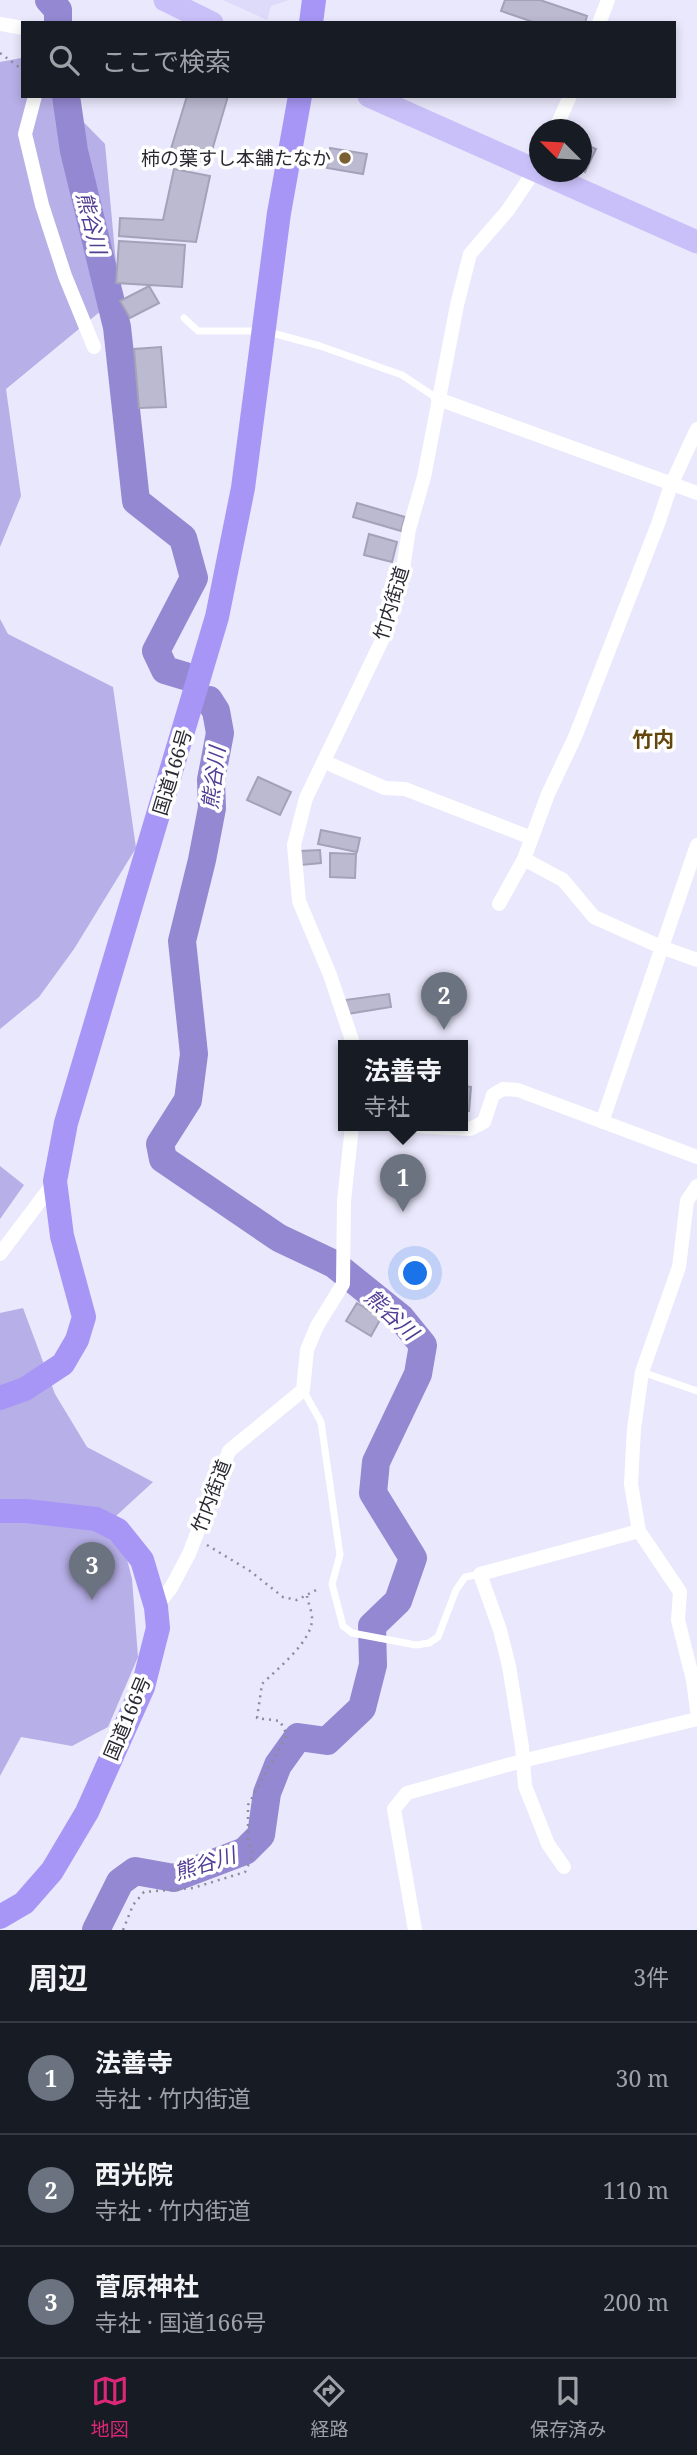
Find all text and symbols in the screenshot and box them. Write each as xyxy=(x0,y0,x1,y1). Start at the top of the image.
search box xyxy=(21,21,676,98)
icon: search xyxy=(45,41,83,79)
text: ここで検索 xyxy=(101,43,231,79)
north arrow xyxy=(529,119,592,182)
place label: 柿の葉すし本舗たなか xyxy=(141,145,331,171)
marker: 柿の葉すし本舗たなか xyxy=(337,150,353,166)
water label: 熊谷川 xyxy=(71,189,114,259)
street label: 竹内街道 xyxy=(367,563,415,643)
district label: 竹内 xyxy=(632,725,674,753)
street label: 国道166号 xyxy=(147,726,197,818)
water label: 熊谷川 xyxy=(195,743,231,811)
pin: 2 xyxy=(421,972,467,1030)
popup xyxy=(338,1040,468,1131)
text: 法善寺 xyxy=(364,1052,442,1088)
text: 寺社 xyxy=(364,1090,410,1122)
pin: 1 xyxy=(380,1154,426,1212)
your location xyxy=(398,1256,432,1290)
water label: 熊谷川 xyxy=(359,1283,426,1347)
street label: 竹内街道 xyxy=(185,1456,237,1536)
pin: 3 xyxy=(69,1542,115,1600)
street label: 国道166号 xyxy=(98,1672,156,1764)
water label: 熊谷川 xyxy=(170,1840,241,1886)
text: 周辺 xyxy=(28,1957,88,1998)
text: 3件 xyxy=(633,1961,669,1993)
text: 法善寺 xyxy=(95,2044,173,2080)
text: 1 xyxy=(45,2062,58,2094)
text: 30 m xyxy=(616,2062,669,2094)
text: 寺社 · 竹内街道 xyxy=(95,2082,251,2114)
text: 西光院 xyxy=(95,2156,173,2192)
text: 2 xyxy=(45,2174,58,2206)
text: 110 m xyxy=(603,2174,669,2206)
text: 寺社 · 竹内街道 xyxy=(95,2194,251,2226)
text: 菅原神社 xyxy=(95,2268,199,2304)
text: 3 xyxy=(45,2286,58,2318)
text: 200 m xyxy=(603,2286,669,2318)
text: 寺社 · 国道166号 xyxy=(95,2306,266,2338)
tab: 地図 xyxy=(91,2372,129,2442)
tab: 経路 xyxy=(310,2372,348,2442)
tab: 保存済み xyxy=(530,2372,606,2442)

